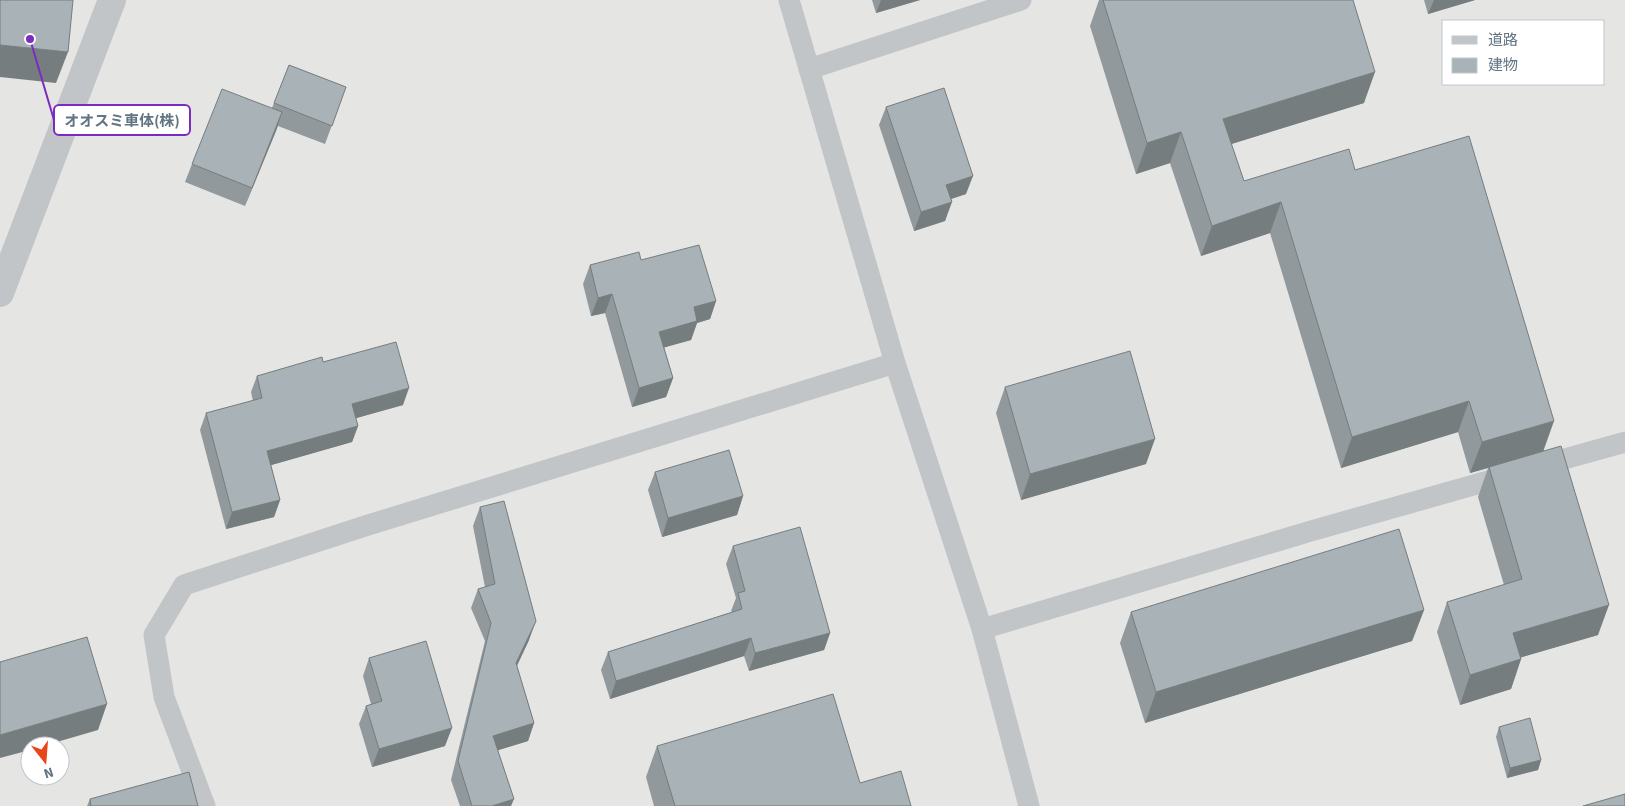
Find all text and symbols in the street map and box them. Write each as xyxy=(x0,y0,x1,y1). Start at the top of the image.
legend xyxy=(1442,20,1605,85)
text: 道路 xyxy=(1488,30,1518,51)
text: 建物 xyxy=(1488,55,1518,76)
callout: オオスミ車体(株) xyxy=(54,105,190,135)
text: オオスミ車体(株) xyxy=(64,111,180,132)
north arrow xyxy=(20,736,70,786)
text: N xyxy=(41,762,56,783)

